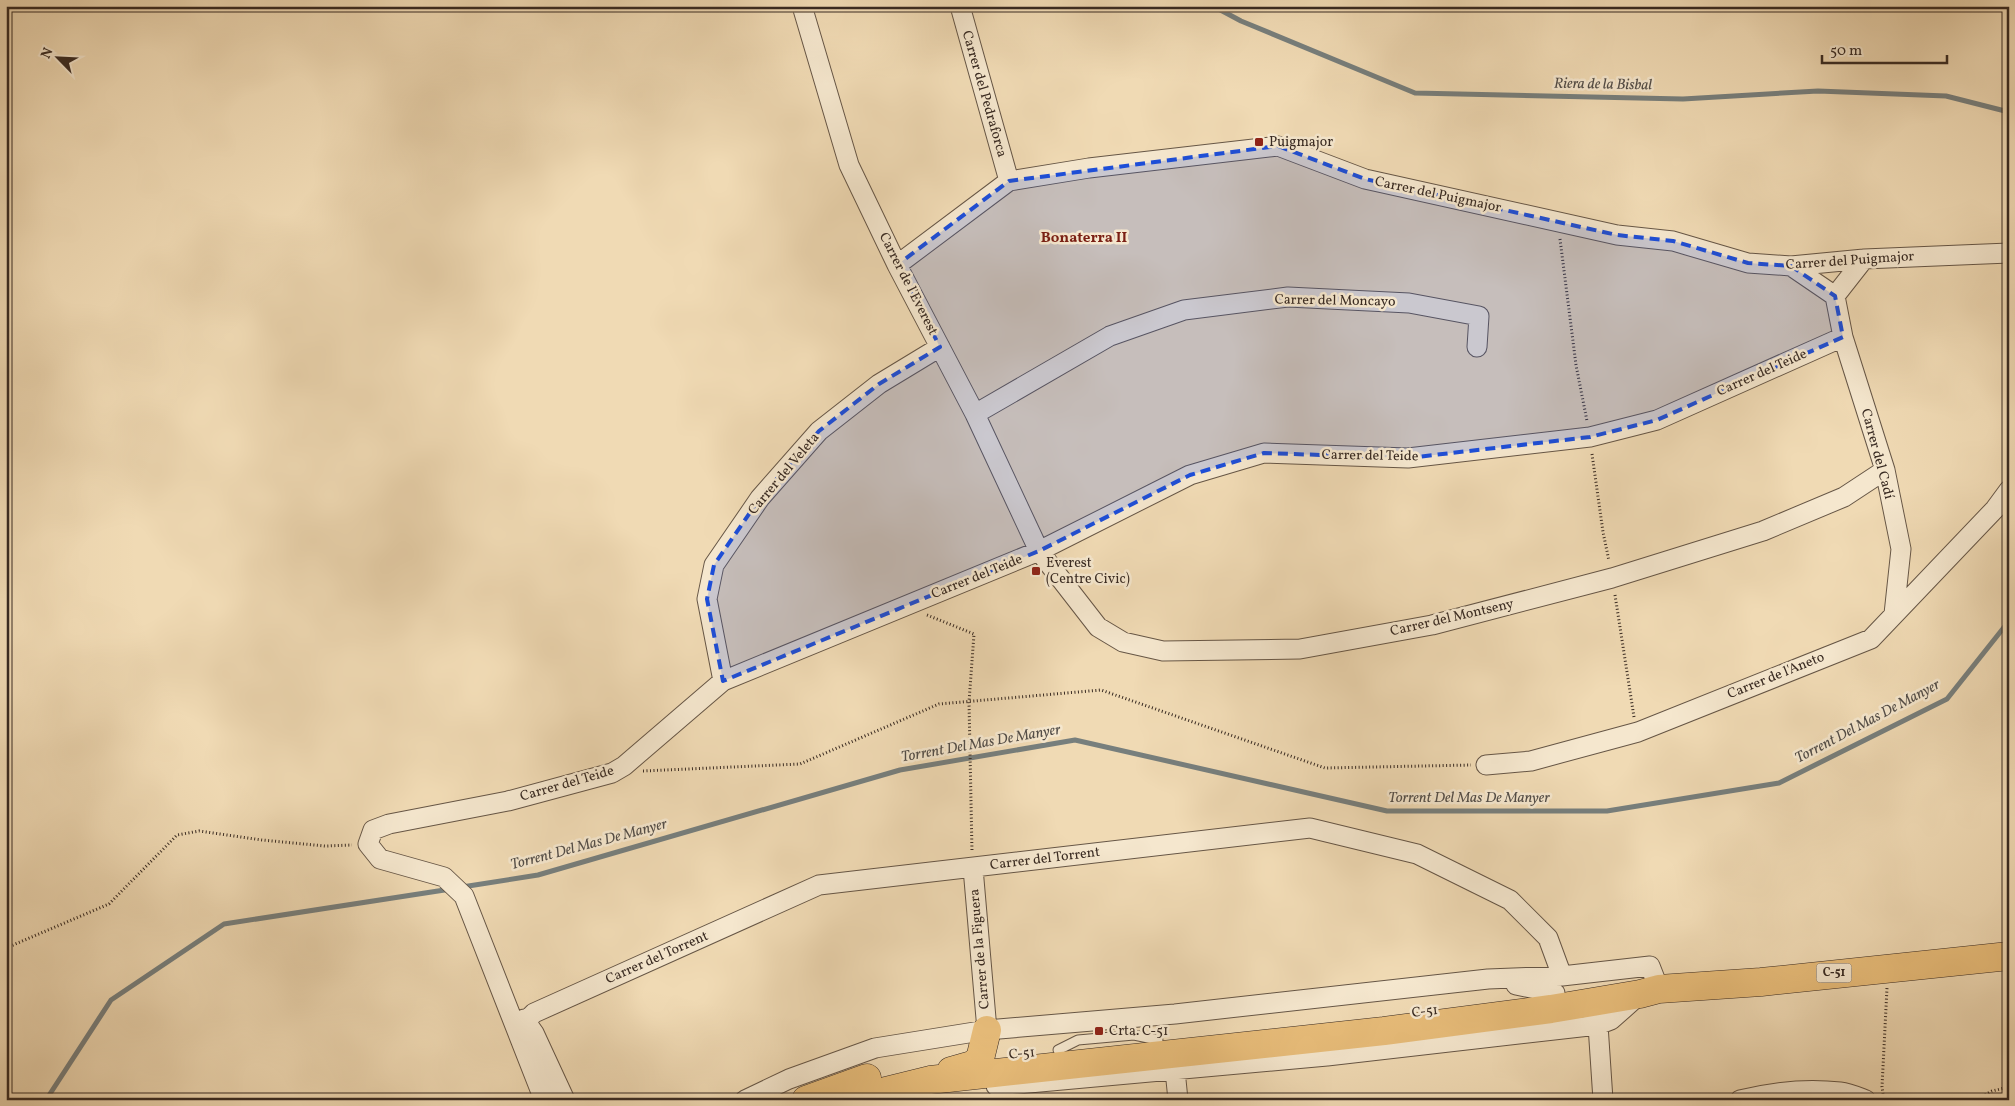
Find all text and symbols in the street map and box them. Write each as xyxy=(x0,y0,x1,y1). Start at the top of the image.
street label: Carrer del Pedraforca xyxy=(957,28,1011,160)
north arrow xyxy=(32,32,82,82)
scale bar xyxy=(1822,32,1948,64)
text: 50 m xyxy=(1830,41,1862,62)
text: N xyxy=(37,45,58,62)
water label: Riera de la Bisbal xyxy=(1554,74,1653,96)
place label: Puigmajor xyxy=(1269,133,1333,152)
marker: Puigmajor xyxy=(1253,136,1265,148)
street label: Carrer del Puigmajor xyxy=(1373,172,1503,218)
district label: Bonaterra II xyxy=(1041,228,1128,249)
street label: Carrer de l'Everest xyxy=(874,229,942,339)
street label: Carrer del Puigmajor xyxy=(1785,247,1915,275)
street label: Carrer del Moncayo xyxy=(1274,290,1396,312)
street label: Carrer del Teide xyxy=(1714,344,1810,401)
street label: Carrer del Cadí xyxy=(1856,407,1898,502)
street label: Carrer del Veleta xyxy=(744,429,824,519)
street label: Carrer del Teide xyxy=(1321,446,1419,466)
street label: Carrer del Teide xyxy=(929,550,1026,604)
place label: Everest (Centre Civic) xyxy=(1046,554,1130,589)
marker: Everest (Centre Civic) xyxy=(1030,565,1042,577)
street label: Carrer del Montseny xyxy=(1388,594,1516,641)
street label: Carrer de l'Aneto xyxy=(1725,648,1827,704)
water label: Torrent Del Mas De Manyer xyxy=(1792,675,1945,769)
water label: Torrent Del Mas De Manyer xyxy=(900,720,1063,768)
street label: Carrer del Teide xyxy=(518,761,617,806)
water label: Torrent Del Mas De Manyer xyxy=(1388,788,1550,809)
water label: Torrent Del Mas De Manyer xyxy=(508,814,670,876)
street label: Carrer del Torrent xyxy=(989,843,1101,875)
street label: Carrer de la Figuera xyxy=(965,888,995,1010)
street label: Carrer del Torrent xyxy=(603,927,711,989)
road number: C-51 xyxy=(1816,964,1852,982)
street label: C-51 xyxy=(1411,1001,1439,1023)
place label: Crta. C-51 xyxy=(1109,1022,1168,1041)
marker: Crta. C-51 xyxy=(1093,1025,1105,1037)
street label: C-51 xyxy=(1008,1043,1036,1065)

